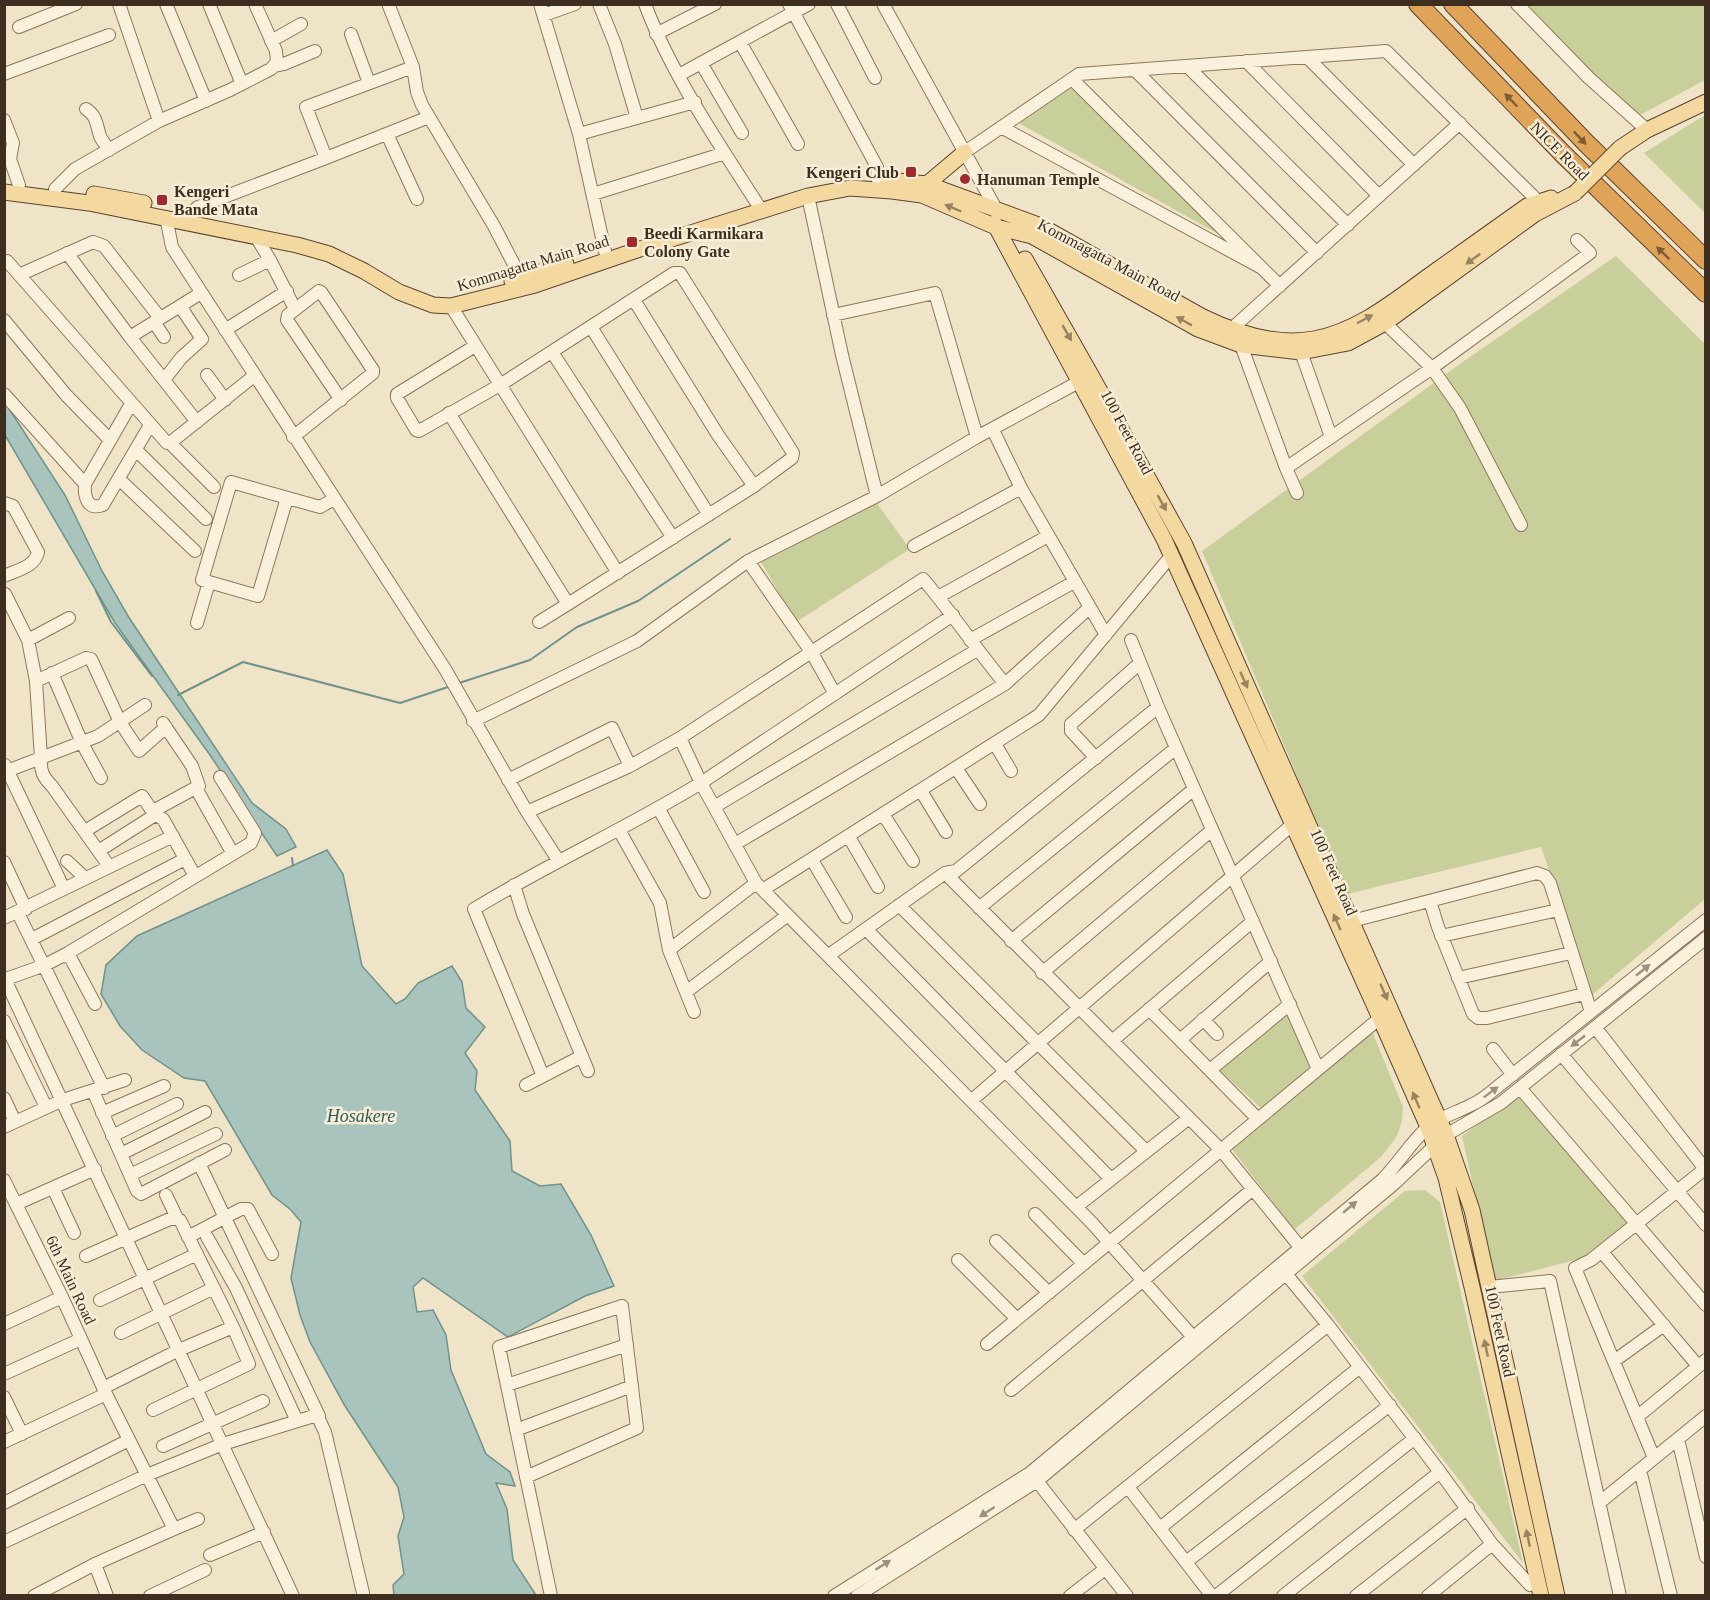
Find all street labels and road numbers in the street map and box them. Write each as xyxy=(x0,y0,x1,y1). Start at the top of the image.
street label: NICE Road xyxy=(1527,118,1593,184)
street label: Kommagatta Main Road xyxy=(1035,215,1183,306)
street label: Kommagatta Main Road xyxy=(455,232,611,295)
street label: 100 Feet Road xyxy=(1098,387,1156,477)
street label: 100 Feet Road xyxy=(1307,826,1361,918)
street label: 6th Main Road xyxy=(43,1233,99,1327)
street label: 100 Feet Road xyxy=(1482,1284,1518,1378)

